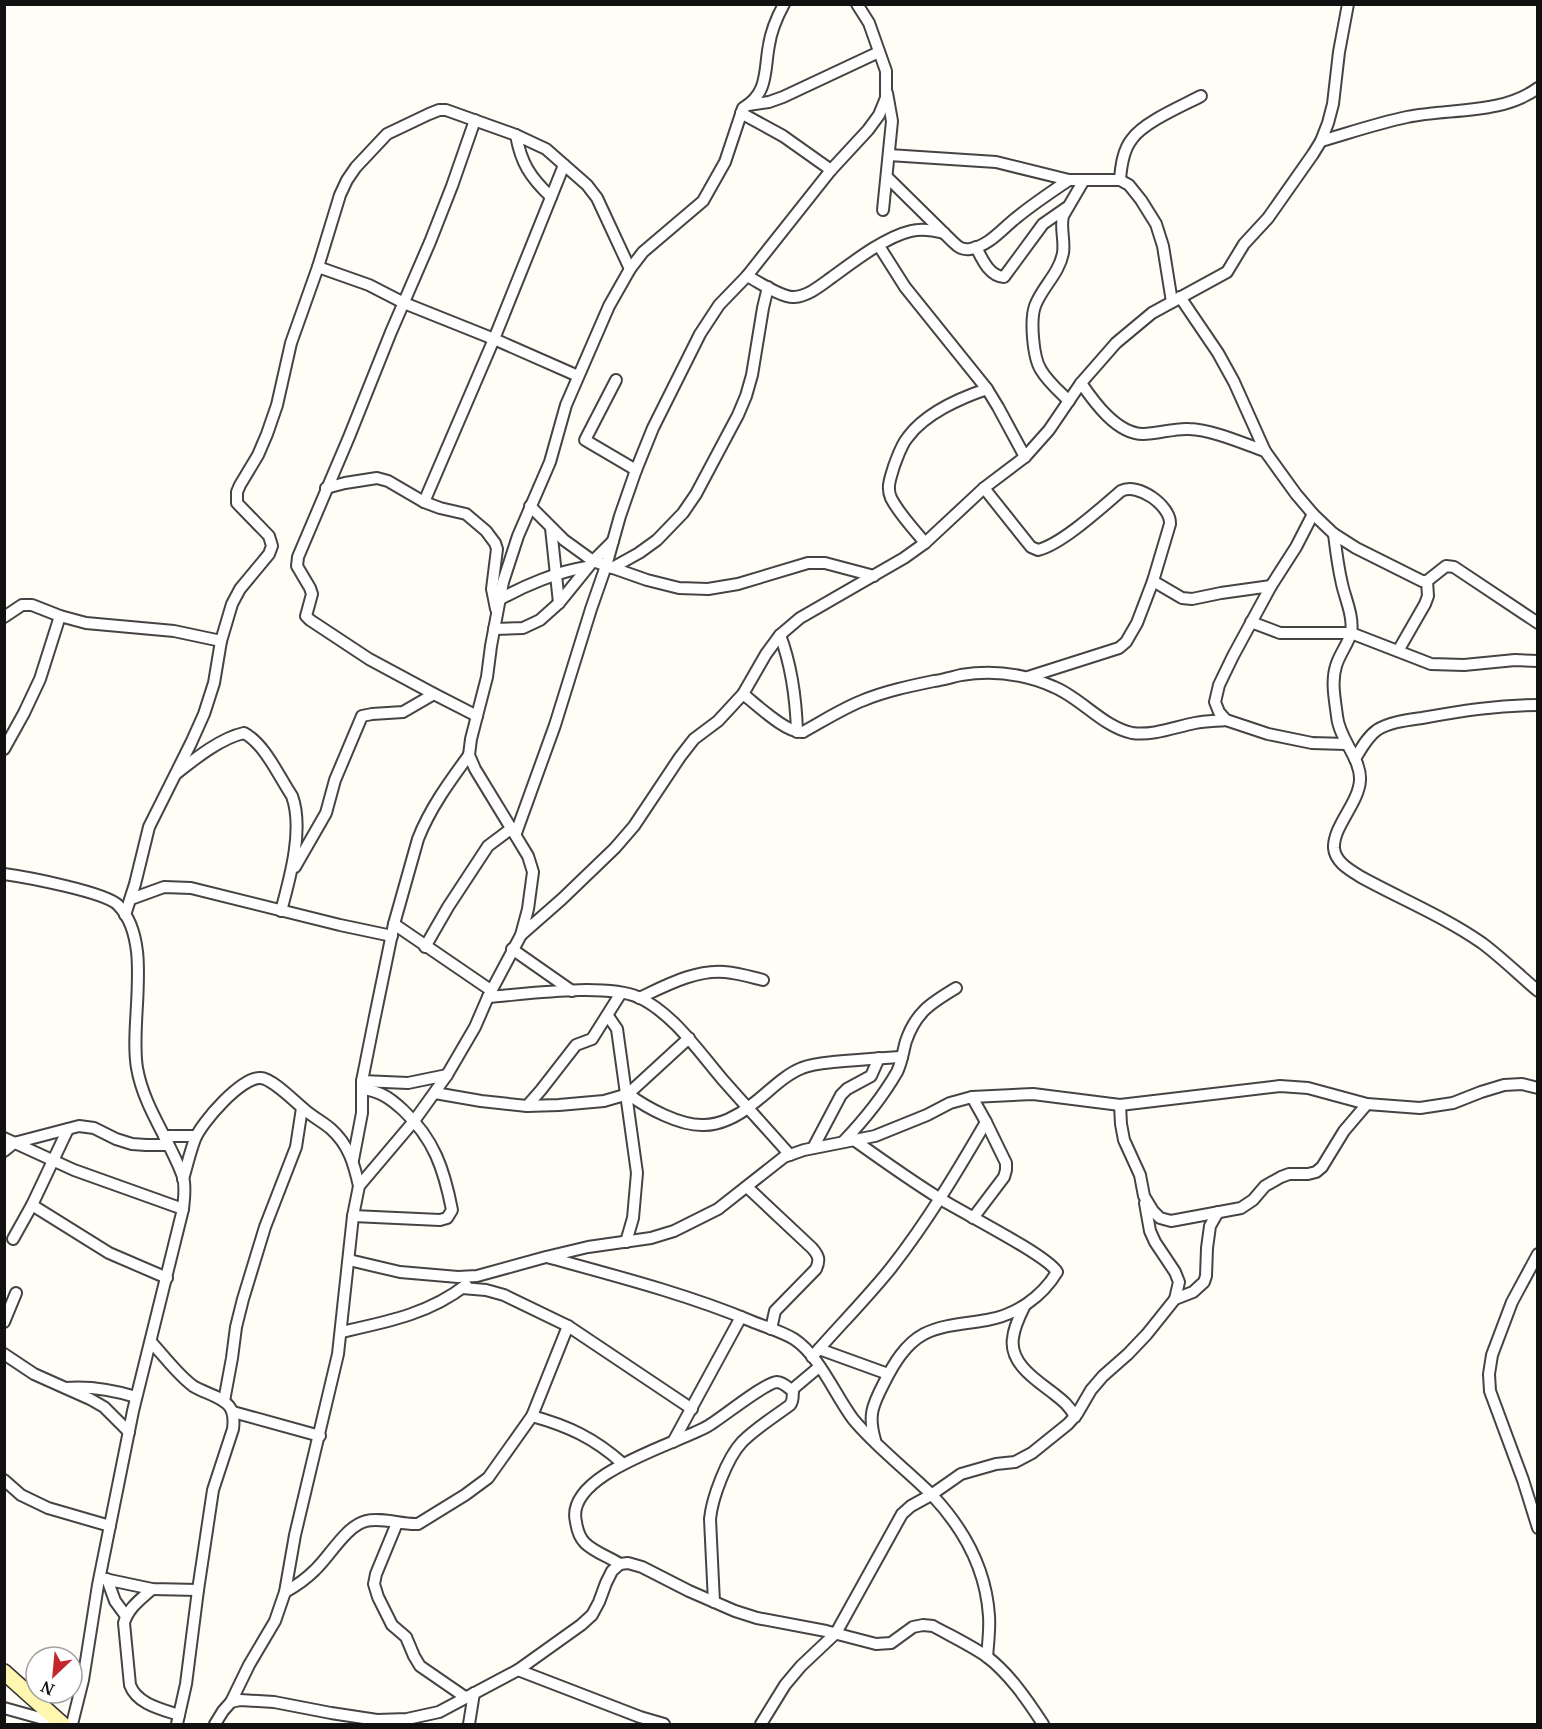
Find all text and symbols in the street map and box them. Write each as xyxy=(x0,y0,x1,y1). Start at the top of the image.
north arrow xyxy=(24,1645,84,1705)
text: N xyxy=(37,1676,58,1701)

